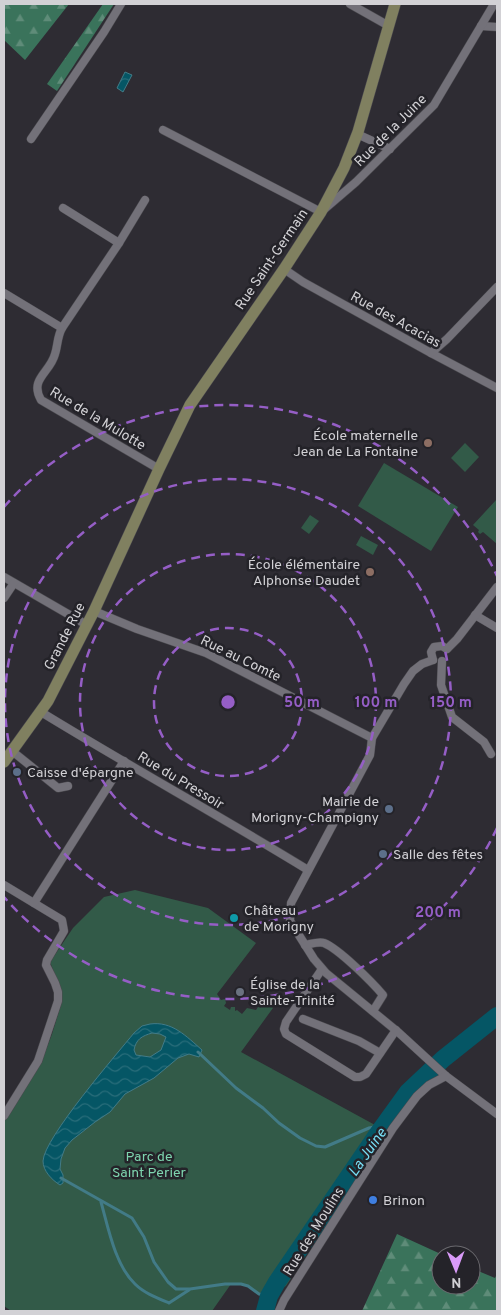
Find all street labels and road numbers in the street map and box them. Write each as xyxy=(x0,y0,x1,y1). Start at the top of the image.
street label: Rue de la Juine xyxy=(351,91,431,171)
street label: Rue Saint-Germain xyxy=(232,206,312,314)
street label: Rue des Acacias xyxy=(347,288,443,352)
street label: Rue de la Mulotte xyxy=(46,384,148,455)
street label: Grande Rue xyxy=(41,600,90,673)
street label: Rue au Comte xyxy=(197,633,283,686)
street label: Rue du Pressoir xyxy=(134,749,227,814)
street label: Rue des Moulins xyxy=(280,1184,348,1279)

